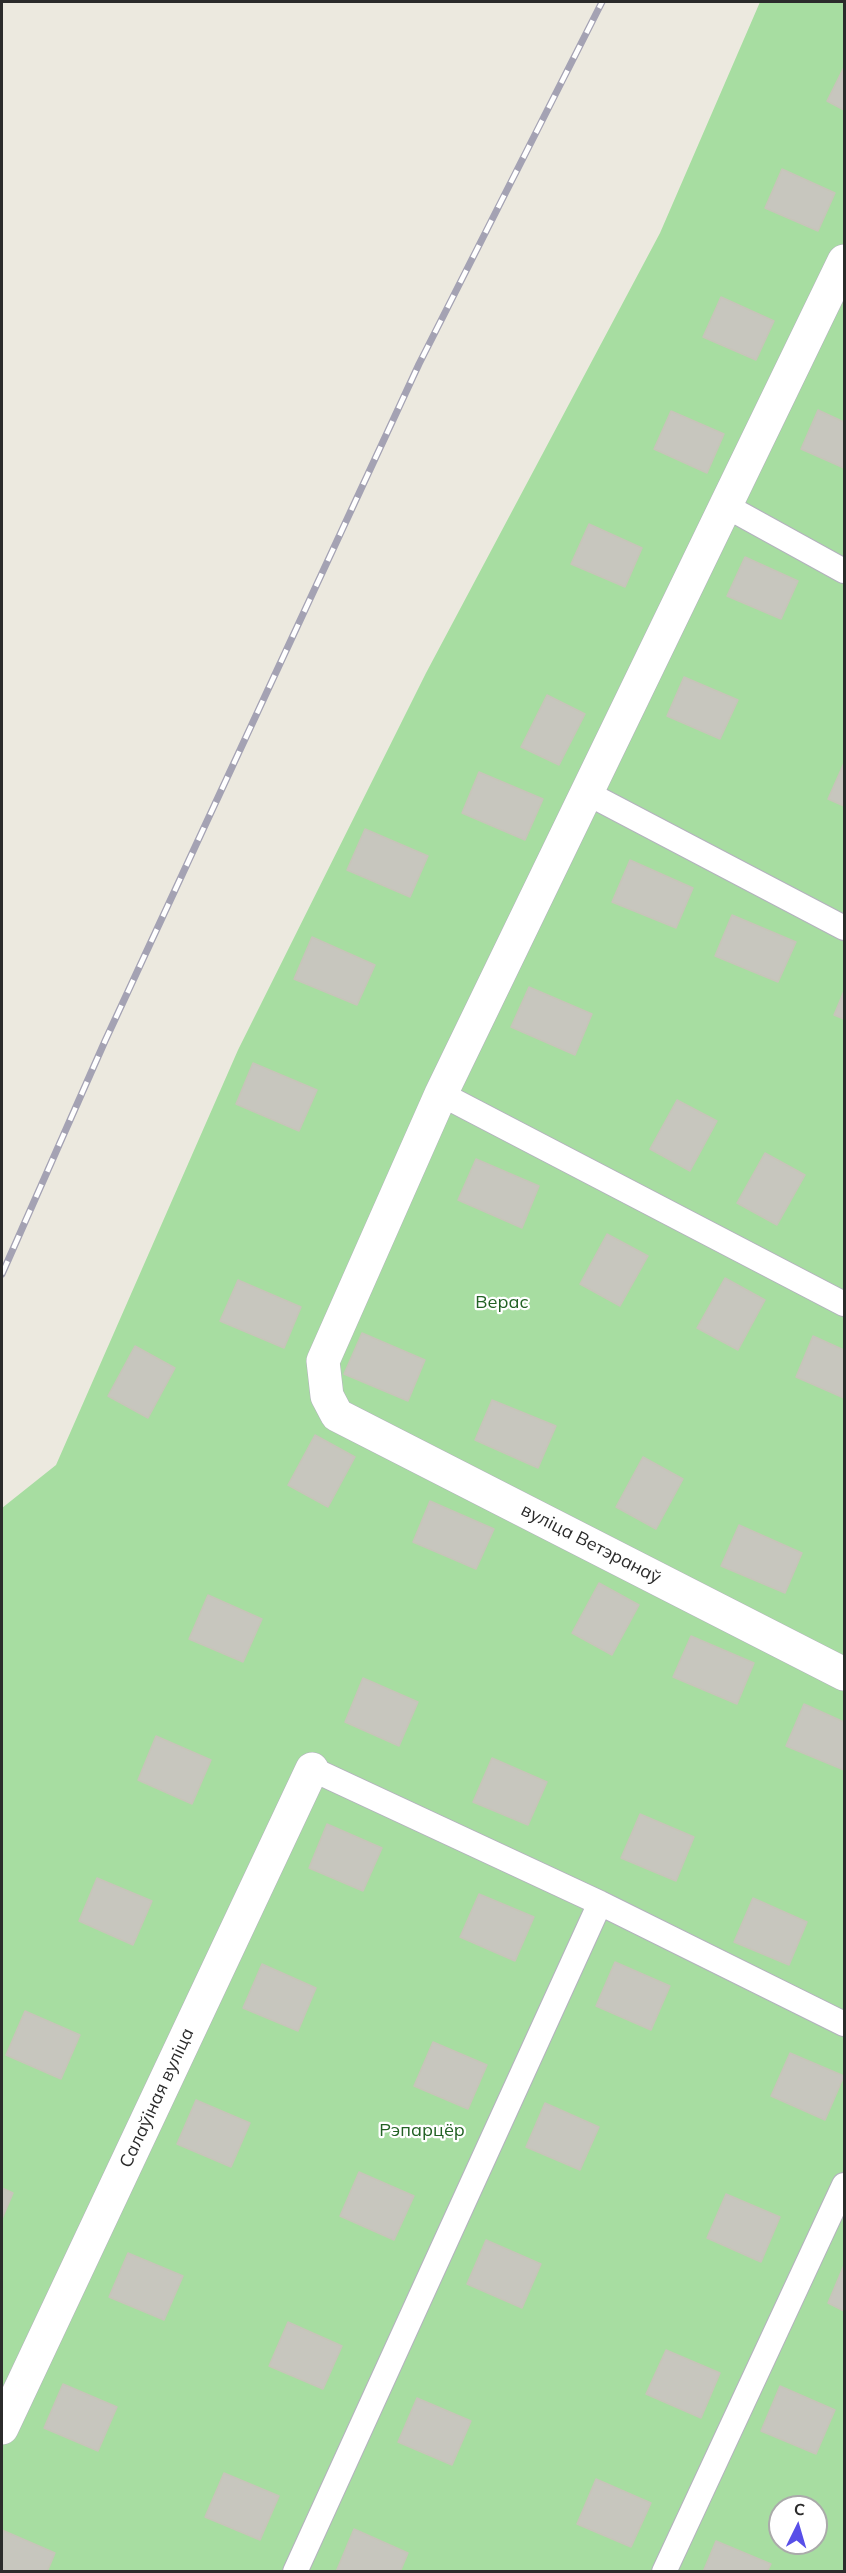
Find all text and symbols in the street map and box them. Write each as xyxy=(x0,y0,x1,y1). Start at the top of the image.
park label: Верас xyxy=(475,1292,529,1314)
street label: вуліца Ветэранаў xyxy=(517,1499,665,1589)
street label: Салаўіная вуліца xyxy=(115,2025,199,2171)
park label: Рэпарцёр xyxy=(379,2120,465,2142)
north arrow xyxy=(768,2495,828,2555)
text: С xyxy=(793,2499,806,2520)

